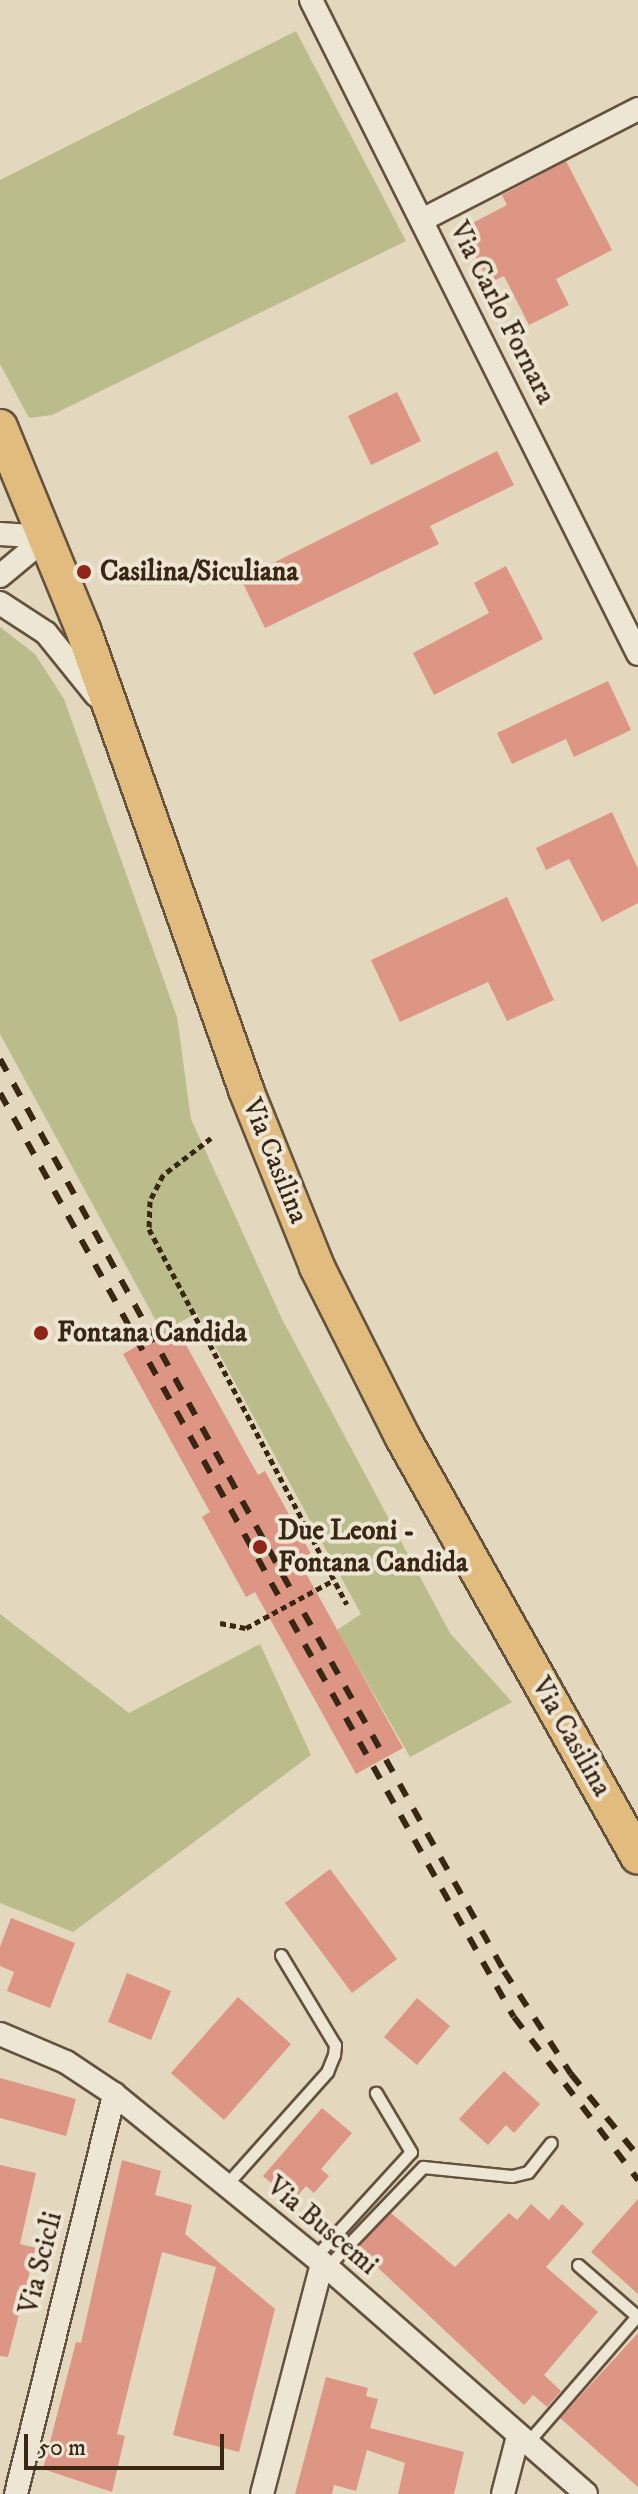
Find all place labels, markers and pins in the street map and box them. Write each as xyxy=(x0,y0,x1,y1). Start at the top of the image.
place label: Casilina/Siculiana xyxy=(100,555,298,589)
marker: Casilina/Siculiana xyxy=(75,563,93,581)
place label: Fontana Candida xyxy=(57,1316,247,1350)
marker: Fontana Candida xyxy=(32,1324,50,1342)
place label: Due Leoni - Fontana Candida xyxy=(278,1514,468,1580)
marker: Due Leoni - Fontana Candida xyxy=(249,1536,271,1558)

